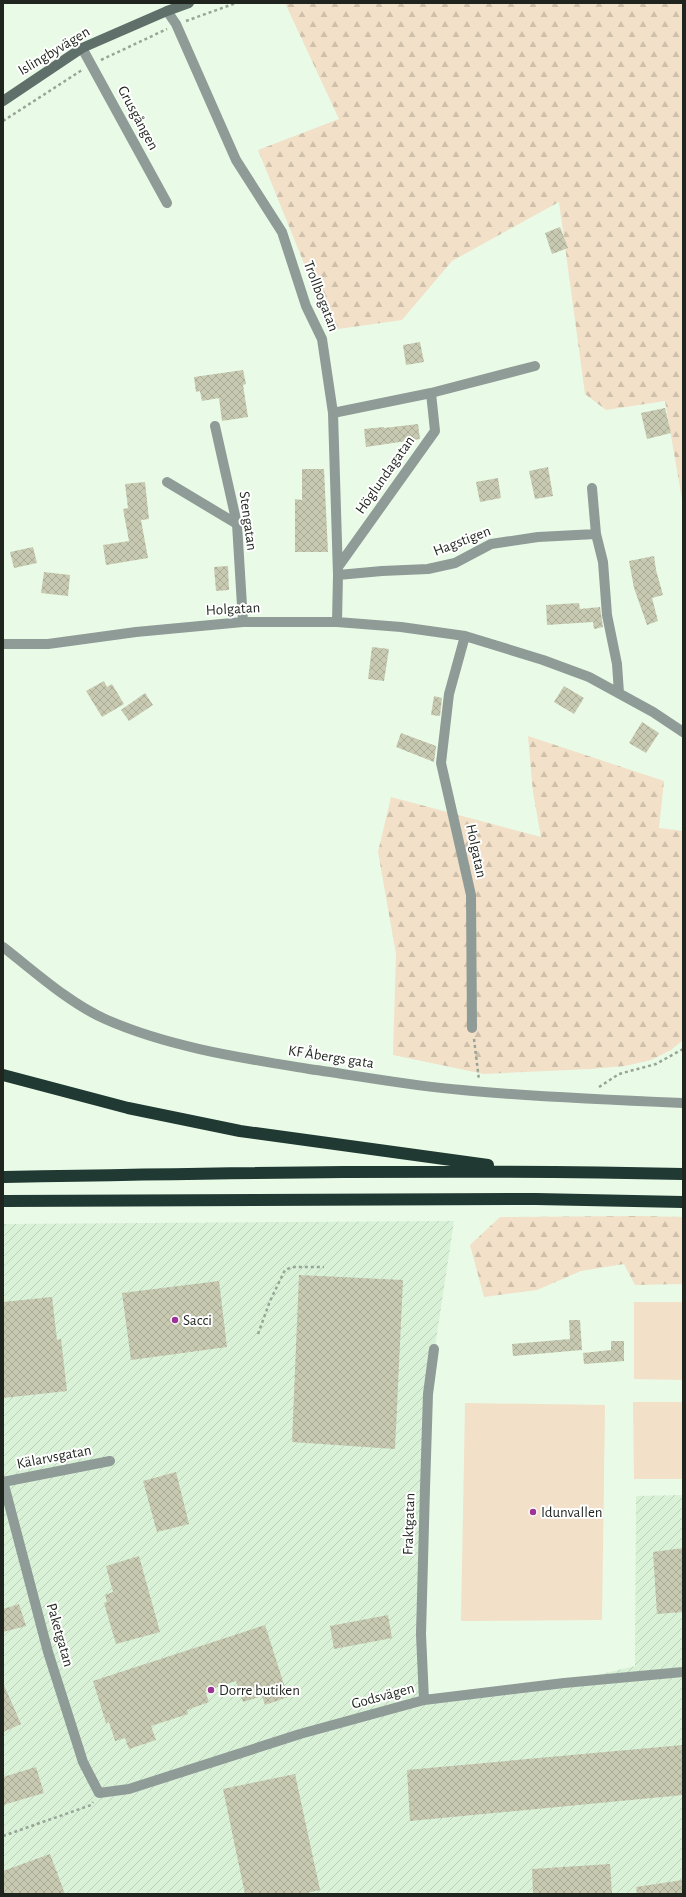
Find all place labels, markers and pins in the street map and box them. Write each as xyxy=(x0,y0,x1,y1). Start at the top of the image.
place label: Sacci xyxy=(183,1313,212,1328)
marker: Sacci xyxy=(170,1315,180,1325)
place label: Idunvallen xyxy=(541,1505,603,1520)
marker: Idunvallen xyxy=(528,1507,538,1517)
place label: Dorre butiken xyxy=(219,1683,300,1698)
marker: Dorre butiken xyxy=(206,1685,216,1695)

